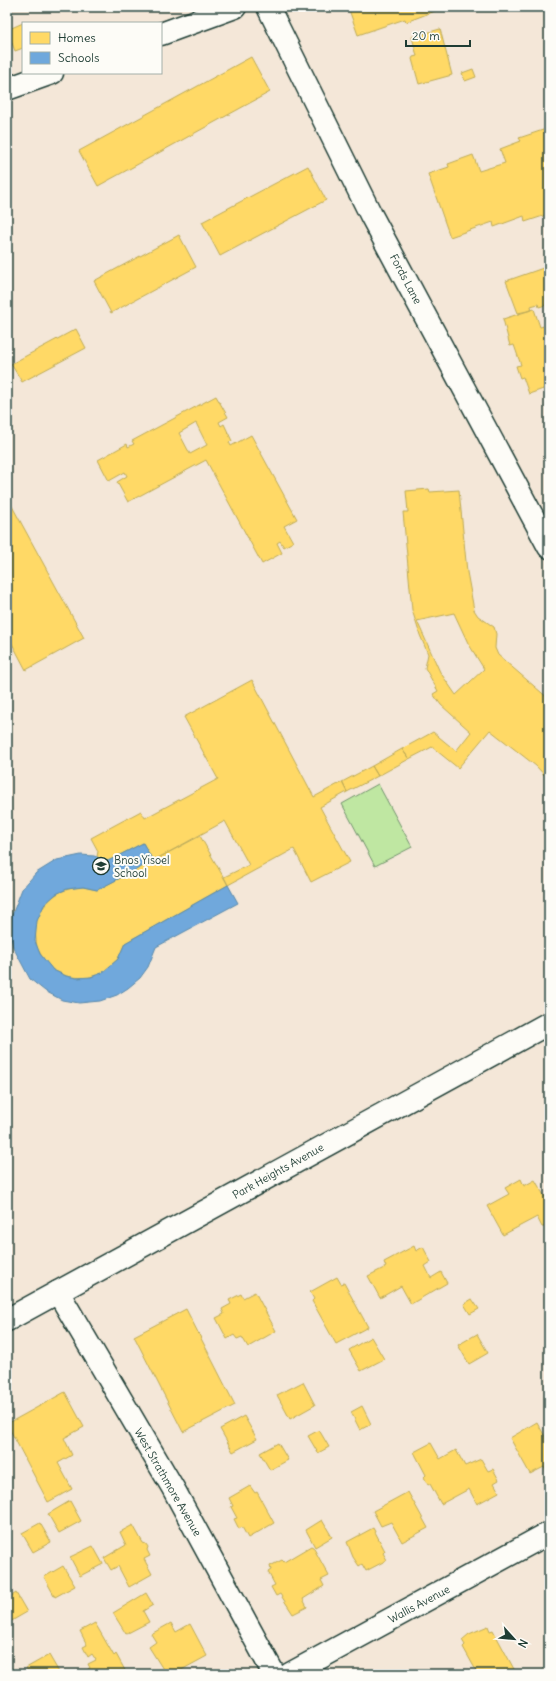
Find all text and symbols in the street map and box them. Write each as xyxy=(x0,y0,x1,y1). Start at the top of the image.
legend xyxy=(22,22,162,74)
scale bar xyxy=(406,22,470,48)
text: 20 m xyxy=(412,28,440,43)
text: Homes xyxy=(58,30,96,45)
text: Schools xyxy=(58,50,99,65)
street label: Fords Lane xyxy=(387,251,425,307)
place label: Bnos Yisoel School xyxy=(114,853,170,880)
school or university icon: Bnos Yisoel School xyxy=(91,856,111,876)
street label: Park Heights Avenue xyxy=(230,1140,326,1202)
street label: West Strathmore Avenue xyxy=(131,1425,205,1539)
street label: Wallis Avenue xyxy=(386,1582,452,1626)
north arrow xyxy=(494,1619,534,1659)
text: N xyxy=(515,1637,531,1650)

